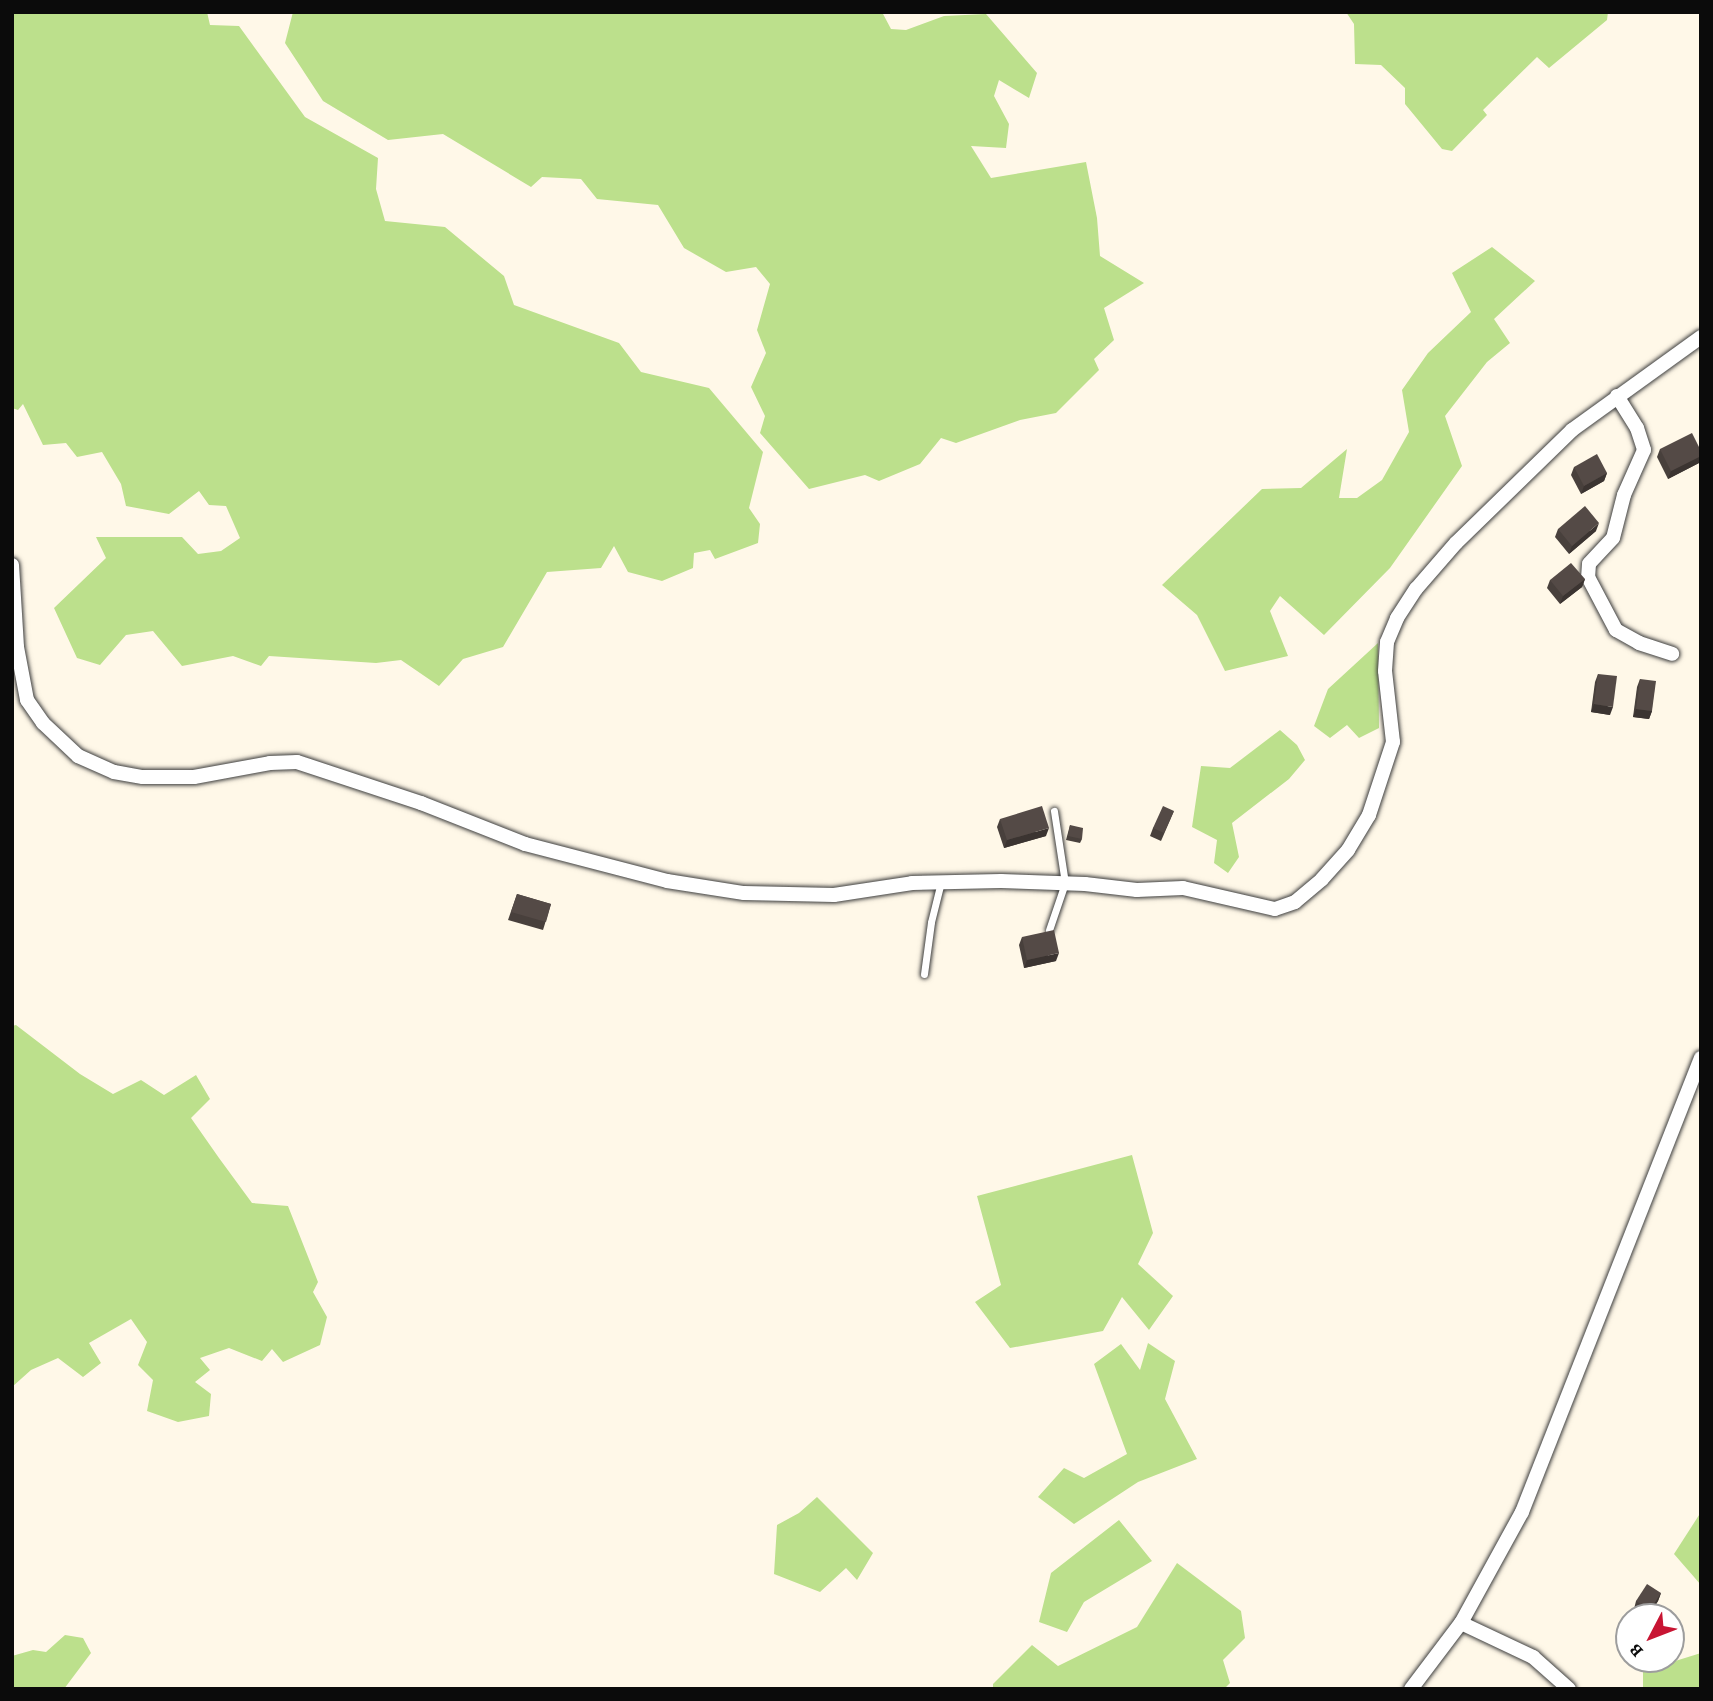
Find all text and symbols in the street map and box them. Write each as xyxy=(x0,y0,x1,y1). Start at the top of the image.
north arrow xyxy=(1615,1603,1685,1673)
text: B xyxy=(1624,1640,1647,1662)

